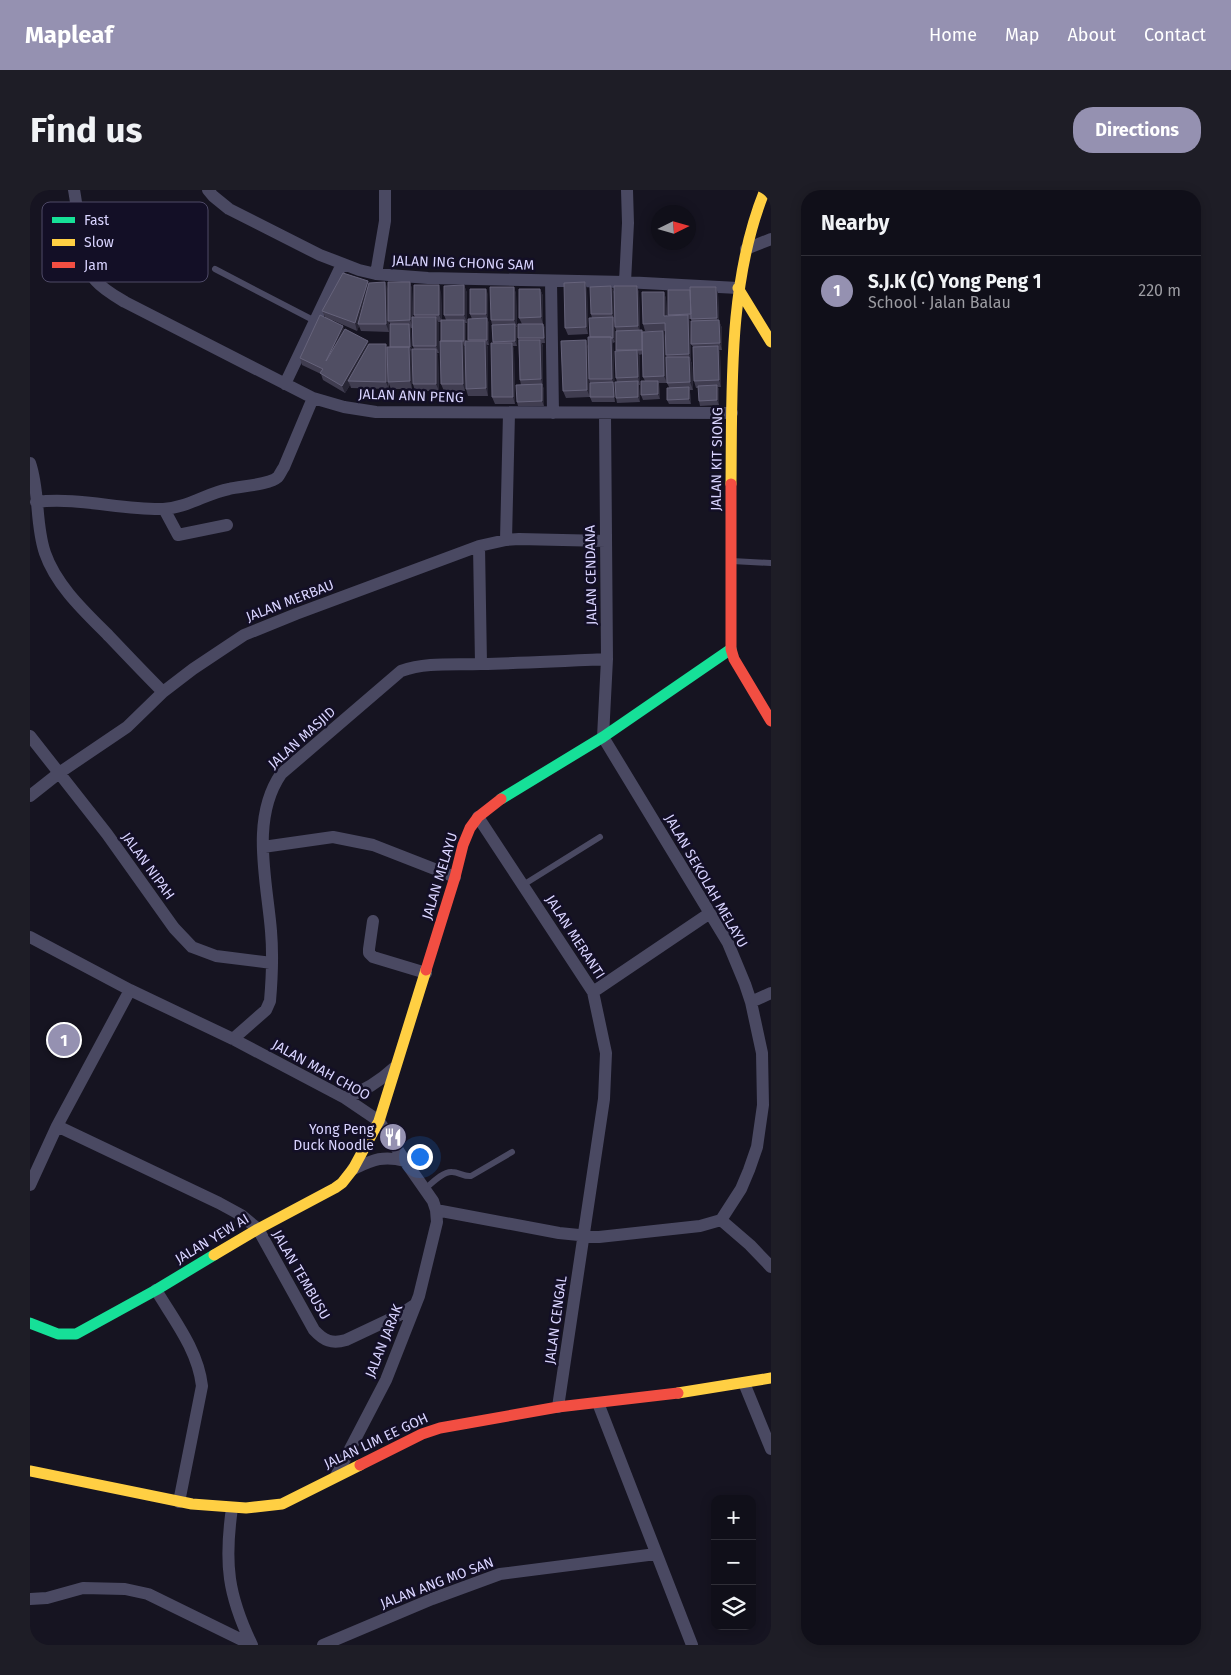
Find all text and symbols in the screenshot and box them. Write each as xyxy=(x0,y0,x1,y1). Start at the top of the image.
text: Mapleaf xyxy=(25,21,113,49)
text: Home xyxy=(929,24,977,46)
text: Map xyxy=(1005,24,1039,46)
text: About xyxy=(1067,24,1116,46)
text: Contact xyxy=(1144,24,1206,46)
button: Directions xyxy=(1073,107,1201,153)
text: Find us xyxy=(30,109,142,151)
legend xyxy=(42,202,208,282)
north arrow xyxy=(651,205,696,250)
text: Nearby xyxy=(821,210,889,236)
text: Fast xyxy=(84,212,110,229)
text: Slow xyxy=(84,234,114,251)
street label: JALAN ING CHONG SAM xyxy=(392,252,535,274)
text: Jam xyxy=(84,257,108,274)
text: S.J.K (C) Yong Peng 1 xyxy=(868,270,1041,293)
text: 1 xyxy=(833,281,841,300)
text: 220 m xyxy=(1138,281,1181,300)
text: School · Jalan Balau xyxy=(868,293,1011,312)
street label: JALAN ANN PENG xyxy=(358,386,464,406)
street label: JALAN KIT SIONG xyxy=(708,407,726,511)
street label: JALAN CENDANA xyxy=(582,525,600,625)
street label: JALAN MERBAU xyxy=(244,576,336,626)
street label: JALAN MASJID xyxy=(265,703,339,773)
street label: JALAN SEKOLAH MELAYU xyxy=(661,811,751,951)
street label: JALAN NIPAH xyxy=(118,829,178,903)
street label: JALAN MELAYU xyxy=(419,830,461,922)
street label: JALAN MERANTI xyxy=(542,892,608,982)
pin: 1 xyxy=(48,1021,80,1059)
street label: JALAN MAH CHOO xyxy=(269,1036,373,1104)
place label: Yong Peng Duck Noodle xyxy=(293,1121,375,1154)
restaurant icon: Yong Peng Duck Noodle xyxy=(378,1122,408,1152)
your location xyxy=(407,1144,433,1170)
street label: JALAN YEW AI xyxy=(172,1210,252,1268)
street label: JALAN TEMBUSU xyxy=(268,1227,334,1323)
street label: JALAN CENGAL xyxy=(541,1275,571,1365)
street label: JALAN JARAK xyxy=(362,1301,407,1380)
street label: JALAN LIM EE GOH xyxy=(321,1409,431,1473)
map controls xyxy=(711,1495,756,1630)
button: + xyxy=(711,1495,756,1540)
button: − xyxy=(711,1540,756,1585)
street label: JALAN ANG MO SAN xyxy=(378,1554,496,1612)
button: layers xyxy=(711,1585,756,1630)

